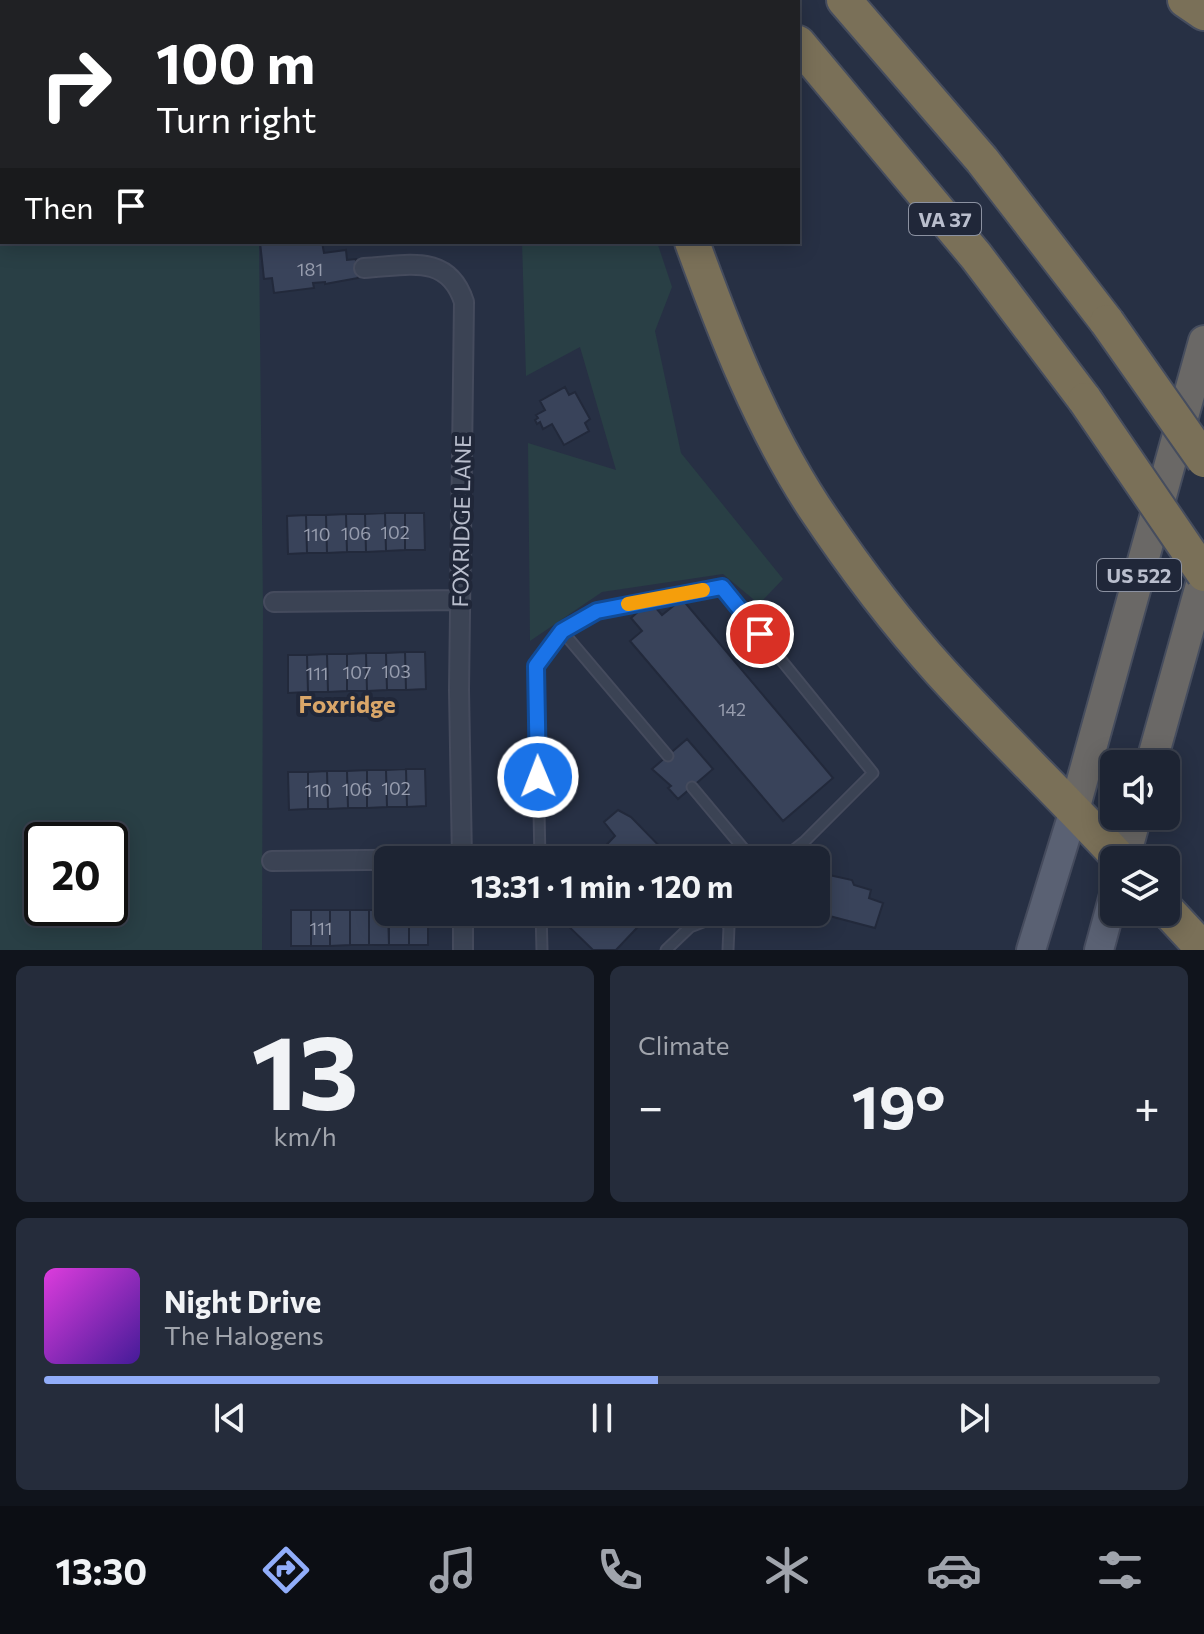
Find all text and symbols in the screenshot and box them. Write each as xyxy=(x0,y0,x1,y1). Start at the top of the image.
text: 100 m xyxy=(156,27,315,96)
icon: right xyxy=(24,32,128,136)
text: Turn right xyxy=(156,96,317,140)
icon: arrive xyxy=(109,184,153,228)
text: Then xyxy=(24,188,93,225)
road number: VA 37 xyxy=(909,203,981,235)
house number: 181 xyxy=(297,258,323,280)
street label: FOXRIDGE LANE xyxy=(446,434,476,608)
house number: 102 xyxy=(380,521,410,543)
house number: 106 xyxy=(341,522,371,544)
house number: 110 xyxy=(303,523,331,545)
road number: US 522 xyxy=(1097,559,1181,591)
pin xyxy=(726,600,794,668)
icon: arrive xyxy=(738,612,782,656)
house number: 103 xyxy=(381,660,411,682)
house number: 107 xyxy=(343,661,371,683)
house number: 111 xyxy=(305,662,329,684)
district label: Foxridge xyxy=(298,689,396,718)
house number: 142 xyxy=(718,698,746,720)
position arrow xyxy=(496,735,580,819)
map controls xyxy=(1100,750,1180,926)
button: sound xyxy=(1100,750,1180,830)
house number: 102 xyxy=(381,777,411,799)
house number: 106 xyxy=(342,778,372,800)
house number: 110 xyxy=(304,779,332,801)
speed limit sign: 20 xyxy=(24,822,128,926)
button: layers xyxy=(1100,846,1180,926)
text: 13:31 · 1 min · 120 m xyxy=(471,867,733,904)
house number: 111 xyxy=(309,917,333,939)
text: 13 xyxy=(251,1004,359,1131)
text: Climate xyxy=(638,1029,730,1060)
text: 19° xyxy=(851,1068,946,1141)
text: − xyxy=(638,1078,663,1132)
text: + xyxy=(1134,1078,1160,1132)
text: km/h xyxy=(273,1120,337,1151)
text: Night Drive xyxy=(164,1282,321,1319)
text: The Halogens xyxy=(164,1319,324,1350)
icon: previous xyxy=(208,1396,252,1440)
icon: pause xyxy=(580,1396,624,1440)
icon: next xyxy=(952,1396,996,1440)
icon: directions xyxy=(258,1542,314,1598)
icon: music xyxy=(425,1542,481,1598)
icon: phone xyxy=(592,1542,648,1598)
icon: climate xyxy=(759,1542,815,1598)
icon: car xyxy=(926,1542,982,1598)
icon: filters xyxy=(1092,1542,1148,1598)
text: 13:30 xyxy=(55,1548,147,1592)

